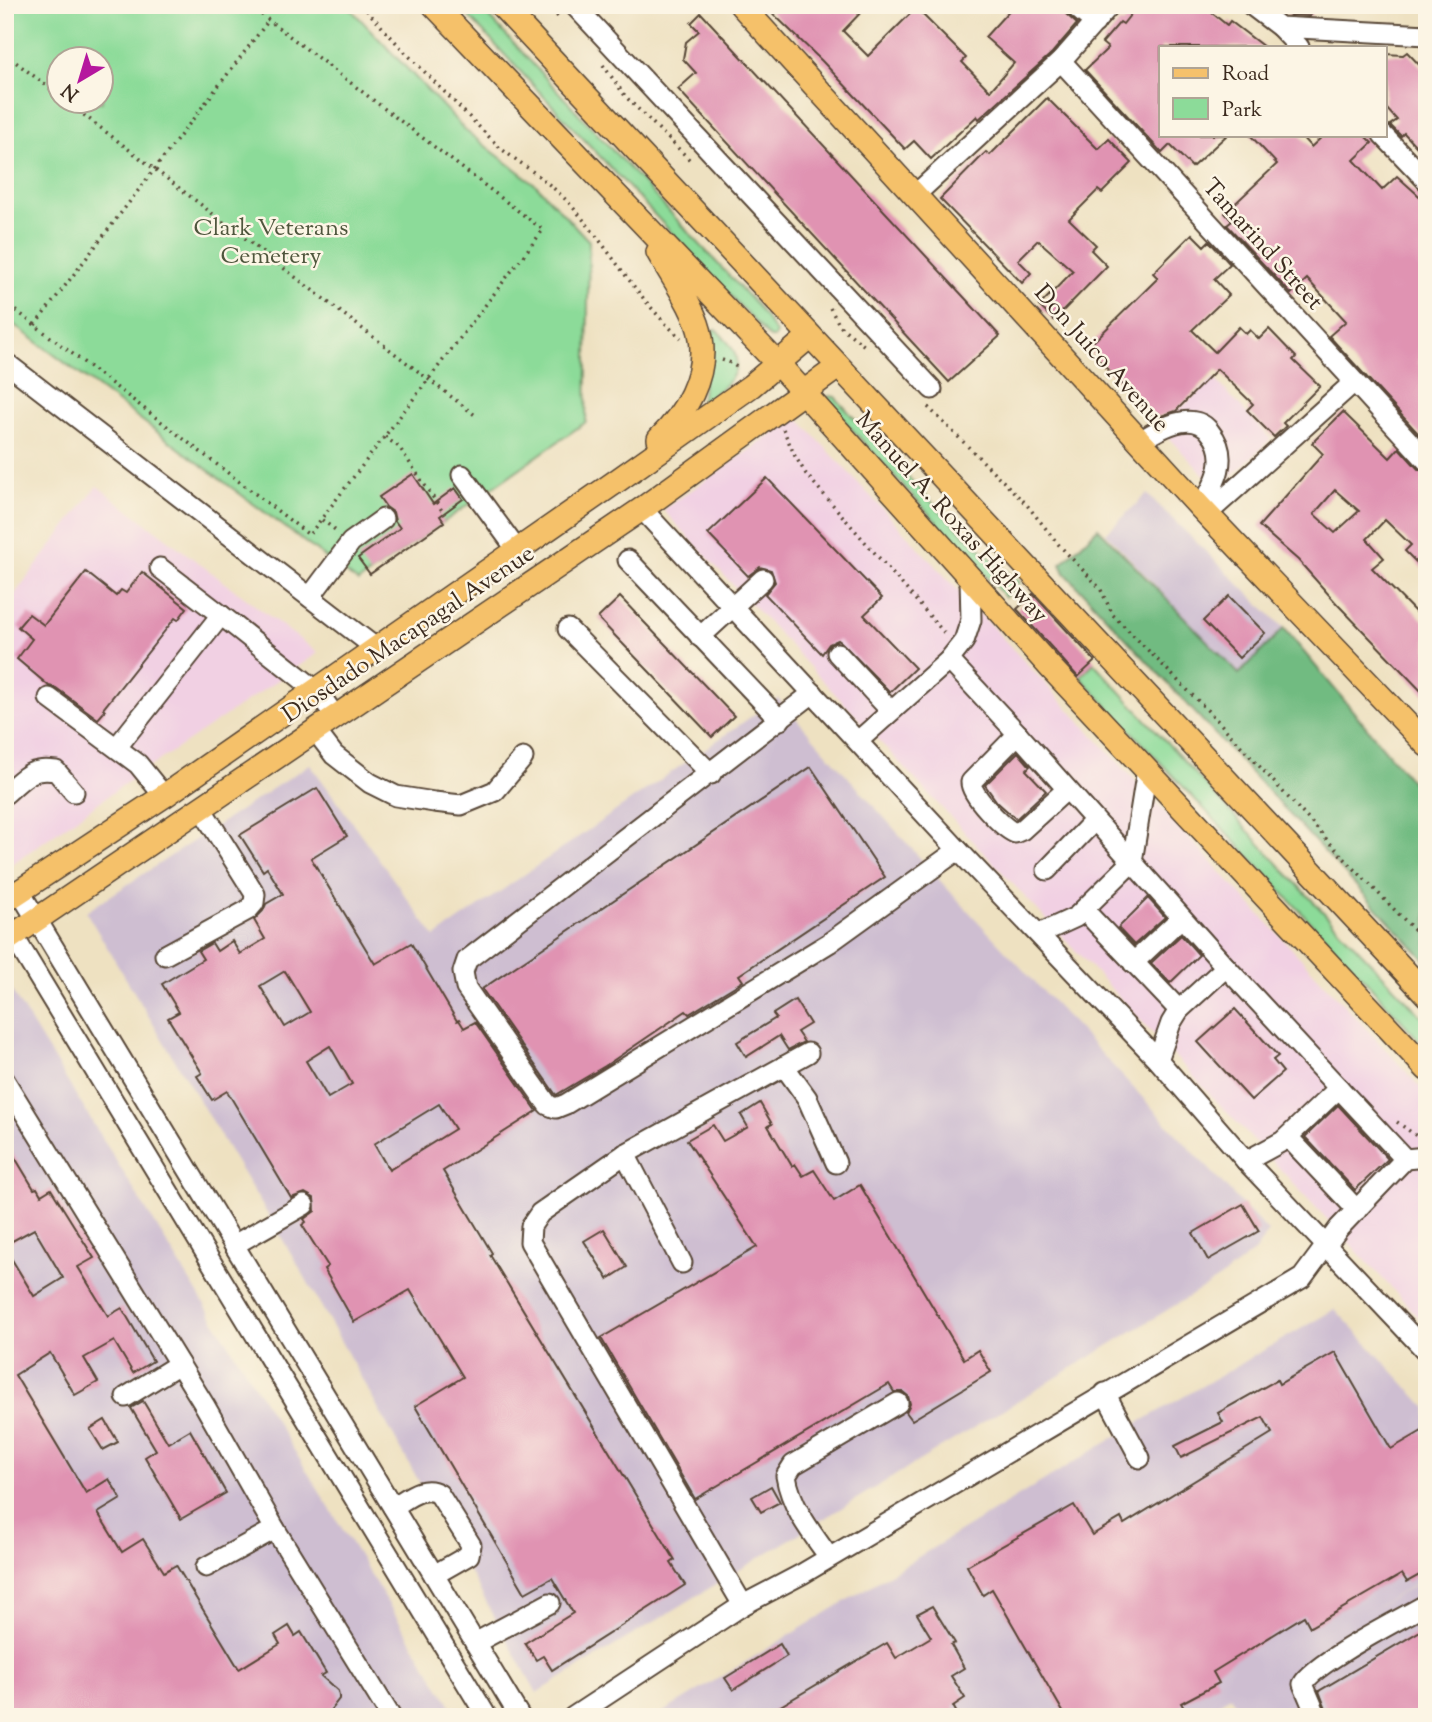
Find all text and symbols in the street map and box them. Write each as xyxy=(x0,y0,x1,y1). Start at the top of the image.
north arrow xyxy=(46,46,116,116)
legend xyxy=(1159,46,1386,136)
text: Road xyxy=(1222,60,1269,90)
text: N xyxy=(57,76,85,107)
text: Park xyxy=(1222,96,1263,126)
street label: Tamarind Street xyxy=(1194,172,1330,318)
park label: Clark Veterans Cemetery xyxy=(193,212,349,274)
street label: Don Juico Avenue xyxy=(1025,278,1177,440)
street label: Manuel A. Roxas Highway xyxy=(847,405,1055,631)
street label: Diosdado Macapagal Avenue xyxy=(276,538,542,732)

